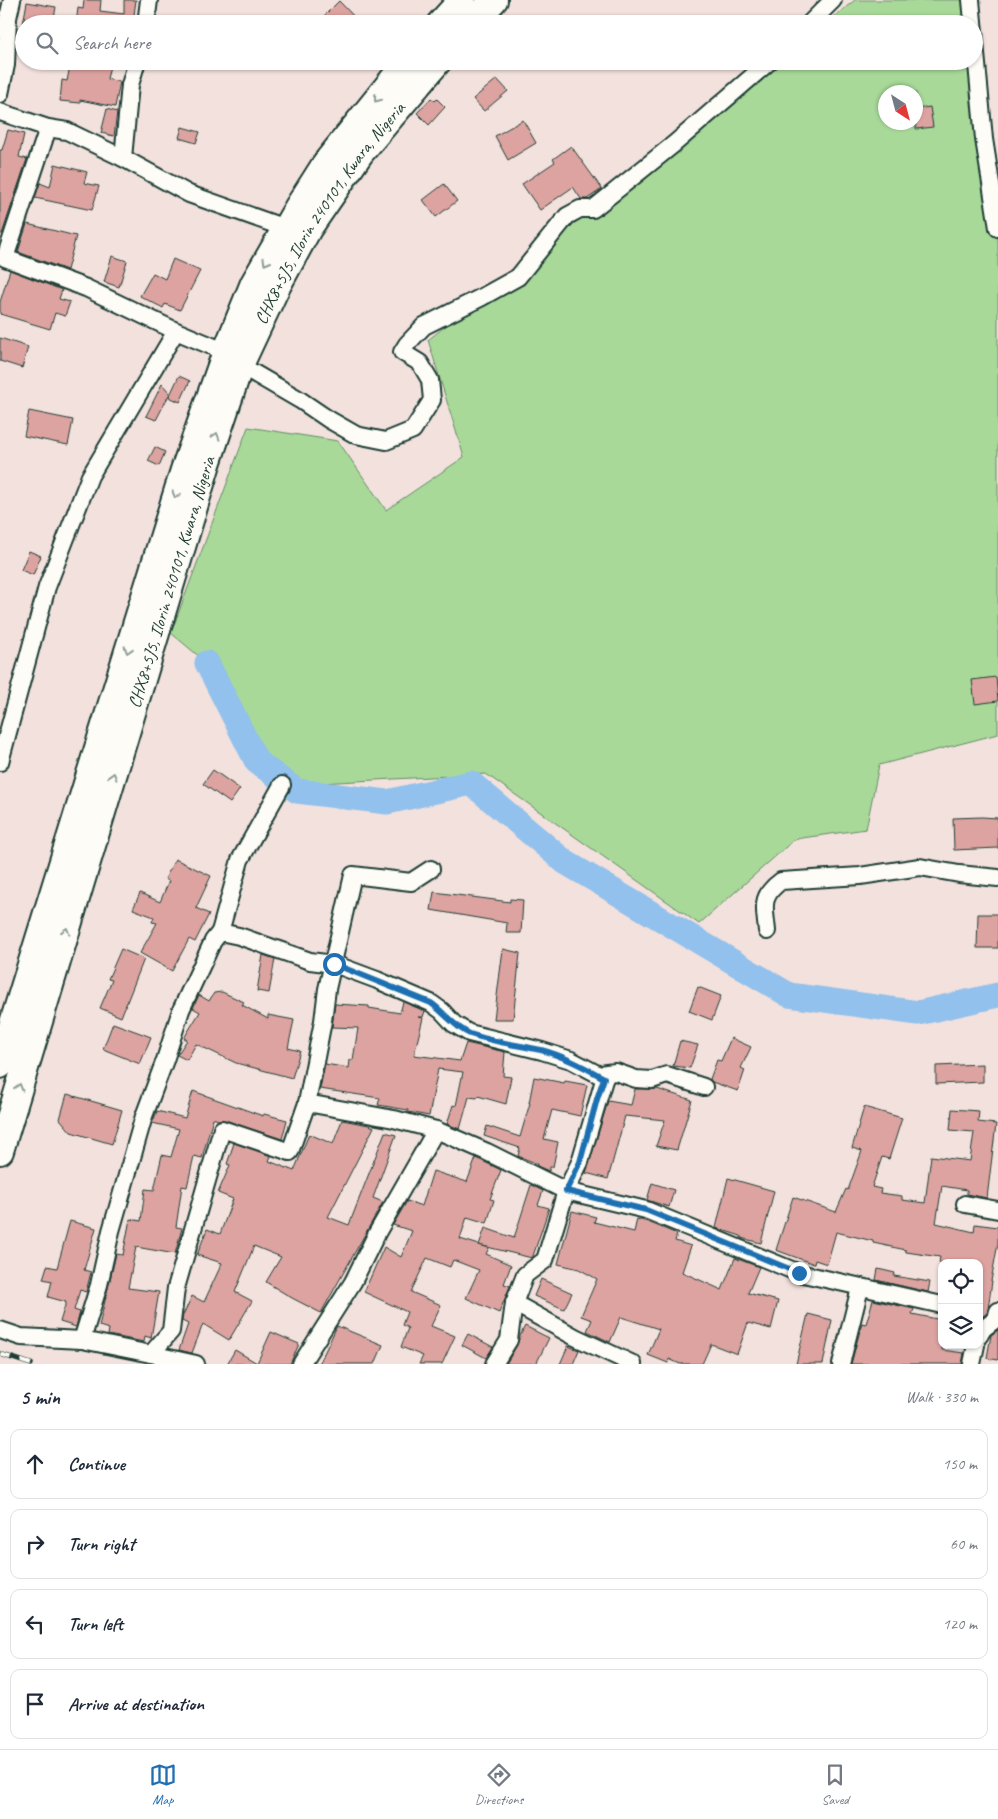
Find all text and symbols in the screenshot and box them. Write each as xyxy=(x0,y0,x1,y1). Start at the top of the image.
search box xyxy=(15,15,983,70)
icon: search xyxy=(33,29,61,57)
text: Search here xyxy=(73,31,150,55)
north arrow xyxy=(878,85,923,130)
one-way arrow xyxy=(374,93,382,102)
street label: CHX8+5J5, Ilorin 240101, Kwara, Nigeria xyxy=(250,97,410,328)
one-way arrow xyxy=(262,256,272,265)
one-way arrow xyxy=(210,432,220,441)
street label: CHX8+5J5, Ilorin 240101, Kwara, Nigeria xyxy=(123,453,220,711)
one-way arrow xyxy=(172,490,182,498)
one-way arrow xyxy=(124,645,134,654)
one-way arrow xyxy=(107,772,117,780)
one-way arrow xyxy=(60,928,70,936)
route start xyxy=(323,953,346,976)
one-way arrow xyxy=(14,1083,24,1092)
map controls xyxy=(938,1259,983,1349)
button: locate xyxy=(938,1259,983,1304)
route end xyxy=(788,1262,811,1285)
button: layers xyxy=(938,1304,983,1349)
text: 5 min xyxy=(20,1384,60,1410)
text: Walk · 330 m xyxy=(906,1387,978,1407)
icon: ahead xyxy=(21,1450,49,1478)
text: Continue xyxy=(68,1452,125,1476)
text: 150 m xyxy=(943,1454,977,1474)
icon: right xyxy=(21,1530,49,1558)
text: Turn right xyxy=(68,1532,135,1556)
text: 60 m xyxy=(950,1534,977,1554)
icon: left xyxy=(21,1610,49,1638)
text: Turn left xyxy=(68,1612,123,1636)
text: 120 m xyxy=(943,1614,977,1634)
icon: arrive xyxy=(21,1690,49,1718)
text: Arrive at destination xyxy=(68,1692,204,1716)
tab: Map xyxy=(149,1761,177,1808)
tab: Directions xyxy=(475,1761,523,1808)
tab: Saved xyxy=(821,1761,849,1808)

